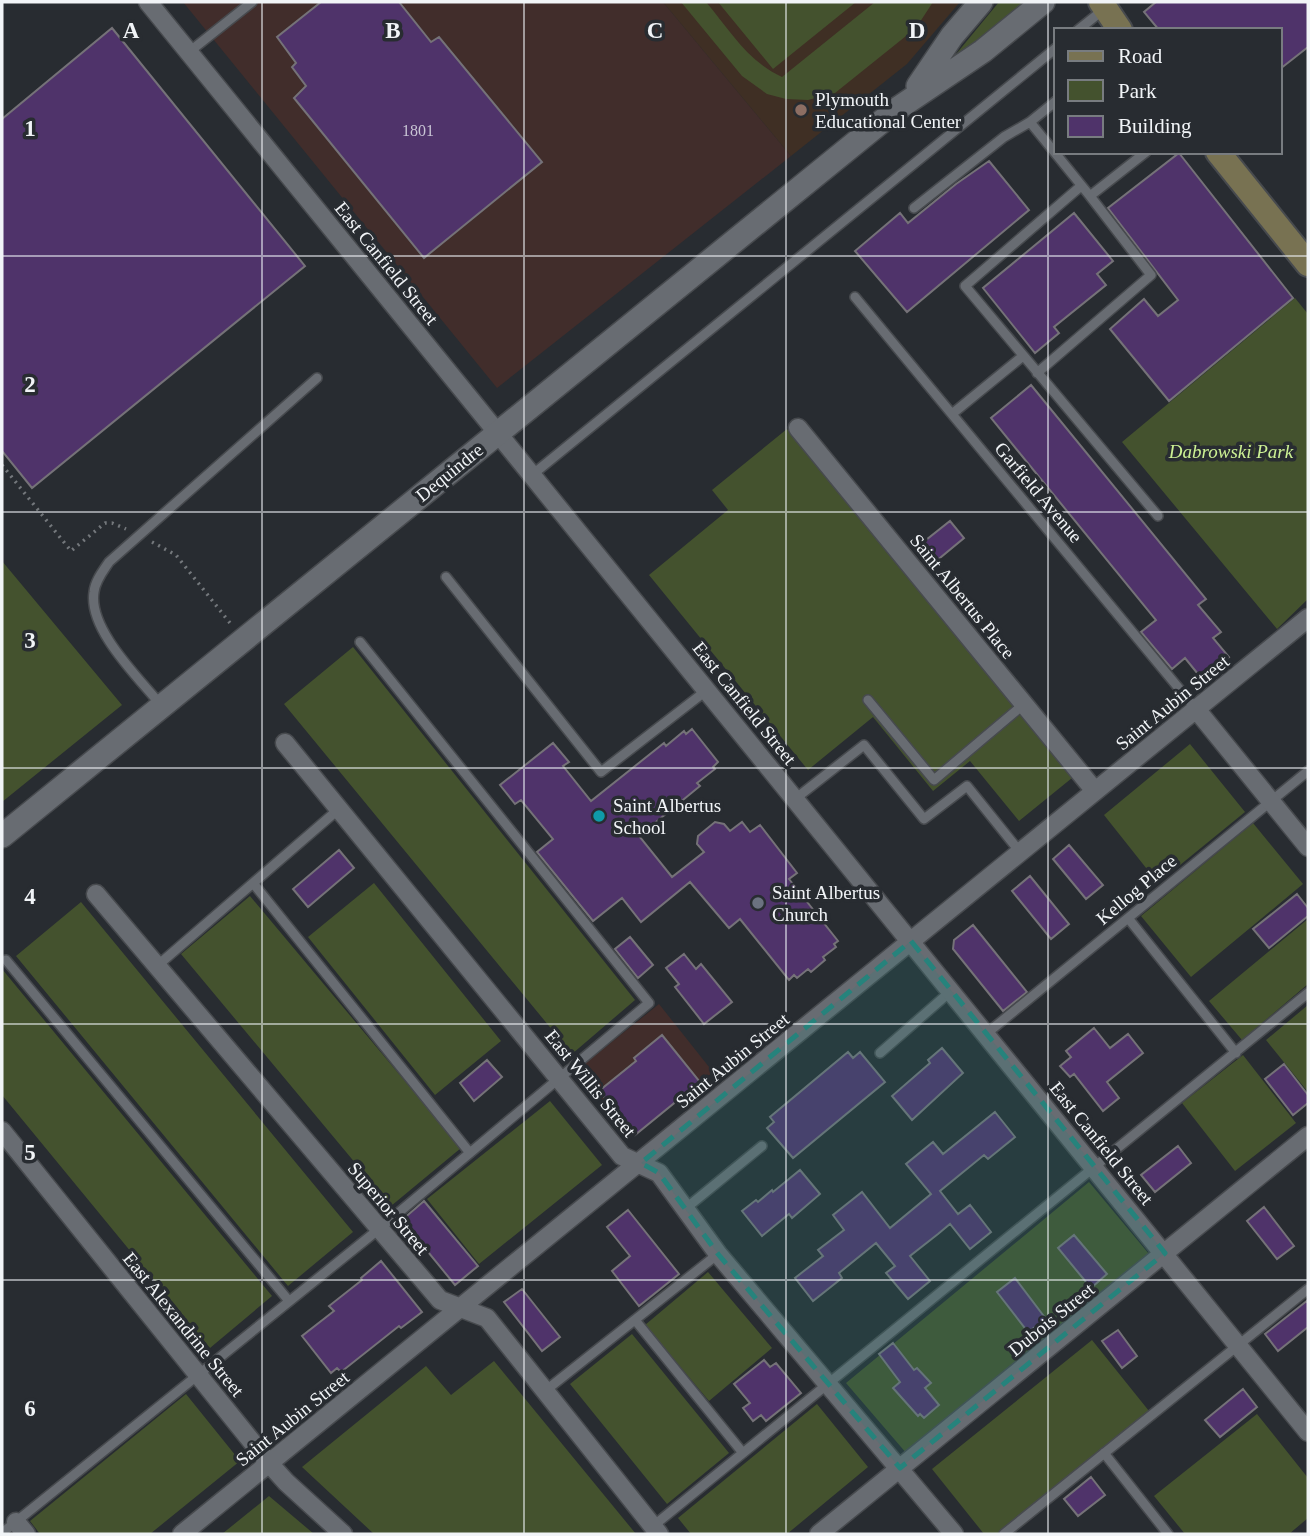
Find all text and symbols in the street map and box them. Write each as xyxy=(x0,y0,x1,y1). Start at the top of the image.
text: A xyxy=(123,18,140,43)
text: B xyxy=(385,18,401,43)
text: C xyxy=(647,18,663,43)
text: D xyxy=(909,18,925,43)
legend xyxy=(1054,28,1282,154)
text: Road xyxy=(1118,44,1163,68)
text: Park xyxy=(1118,79,1157,103)
place label: Plymouth Educational Center xyxy=(815,89,962,132)
marker: Plymouth Educational Center xyxy=(793,102,809,118)
text: Building xyxy=(1118,114,1192,138)
text: 1 xyxy=(24,116,36,141)
house number: 1801 xyxy=(402,122,434,139)
street label: East Canfield Street xyxy=(331,198,443,330)
text: 2 xyxy=(24,372,36,397)
street label: Garfield Avenue xyxy=(990,438,1087,547)
street label: Dequindre xyxy=(412,439,487,506)
park label: Dabrowski Park xyxy=(1168,441,1294,462)
street label: Saint Albertus Place xyxy=(906,530,1019,663)
text: 3 xyxy=(24,628,36,653)
street label: East Canfield Street xyxy=(689,638,801,770)
street label: Saint Aubin Street xyxy=(1112,650,1234,754)
place label: Saint Albertus School xyxy=(613,795,721,838)
marker: Saint Albertus School xyxy=(591,808,607,824)
street label: Kellog Place xyxy=(1092,850,1180,929)
place label: Saint Albertus Church xyxy=(772,882,880,925)
text: 4 xyxy=(24,884,36,909)
marker: Saint Albertus Church xyxy=(750,895,766,911)
street label: Saint Aubin Street xyxy=(672,1008,794,1112)
street label: East Willis Street xyxy=(541,1025,641,1142)
street label: East Canfield Street xyxy=(1046,1078,1158,1210)
text: 5 xyxy=(24,1140,36,1165)
street label: Superior Street xyxy=(344,1158,434,1259)
street label: East Alexandrine Street xyxy=(119,1248,249,1401)
street label: Dubois Street xyxy=(1004,1278,1099,1360)
street label: Saint Aubin Street xyxy=(232,1366,354,1470)
text: 6 xyxy=(24,1396,36,1421)

